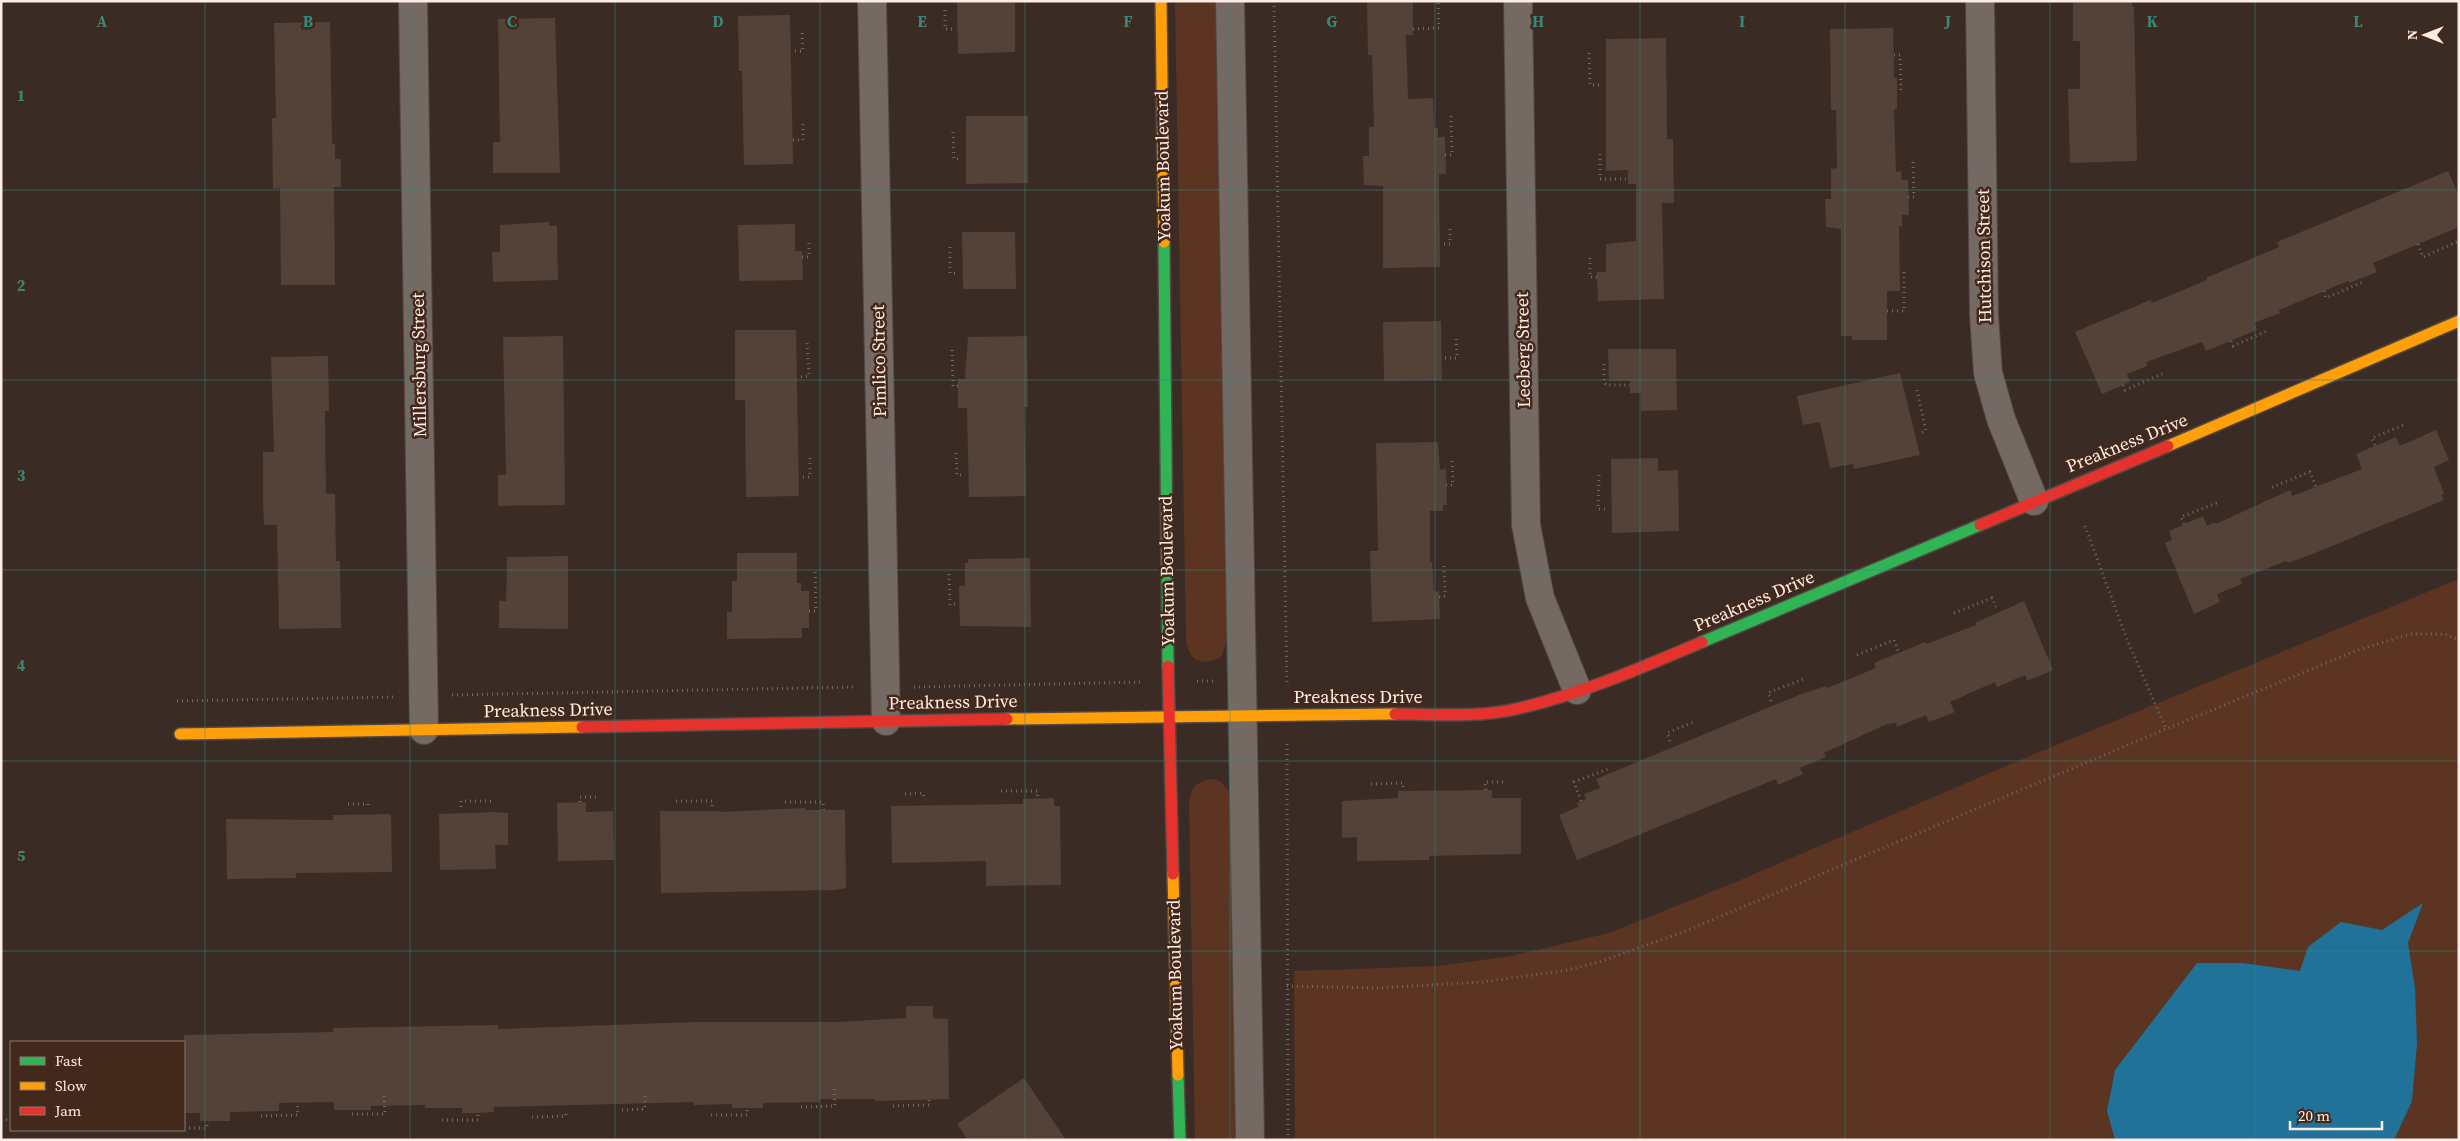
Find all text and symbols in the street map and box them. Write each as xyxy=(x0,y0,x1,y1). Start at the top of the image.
text: A xyxy=(97,10,108,32)
text: B xyxy=(303,10,314,32)
text: C xyxy=(507,10,517,32)
text: D xyxy=(712,10,724,32)
text: E xyxy=(917,10,927,32)
text: F xyxy=(1123,10,1133,32)
text: G xyxy=(1327,10,1338,32)
text: H xyxy=(1532,10,1544,32)
text: I xyxy=(1739,10,1745,32)
text: J xyxy=(1944,10,1951,32)
text: K xyxy=(2146,10,2158,32)
text: L xyxy=(2353,10,2363,32)
north arrow xyxy=(2400,10,2450,60)
text: N xyxy=(2402,30,2422,40)
text: 1 xyxy=(17,84,25,106)
street label: Yoakum Boulevard xyxy=(1149,90,1176,242)
street label: Hutchison Street xyxy=(1970,189,1997,323)
text: 2 xyxy=(17,274,26,296)
street label: Millersburg Street xyxy=(405,292,432,438)
street label: Leeberg Street xyxy=(1509,292,1536,408)
street label: Pimlico Street xyxy=(865,304,892,417)
street label: Preakness Drive xyxy=(2062,407,2191,478)
text: 3 xyxy=(17,464,26,486)
street label: Yoakum Boulevard xyxy=(1153,495,1180,647)
street label: Preakness Drive xyxy=(1689,564,1818,637)
text: 4 xyxy=(17,654,26,676)
street label: Preakness Drive xyxy=(1293,684,1423,709)
street label: Preakness Drive xyxy=(888,688,1018,715)
street label: Preakness Drive xyxy=(483,696,613,723)
text: 5 xyxy=(17,844,26,866)
street label: Yoakum Boulevard xyxy=(1161,899,1188,1051)
legend xyxy=(10,1041,185,1131)
text: Fast xyxy=(55,1050,82,1071)
text: Slow xyxy=(55,1075,87,1096)
scale bar xyxy=(2290,1098,2382,1130)
text: Jam xyxy=(54,1100,82,1121)
text: 20 m xyxy=(2298,1105,2330,1126)

